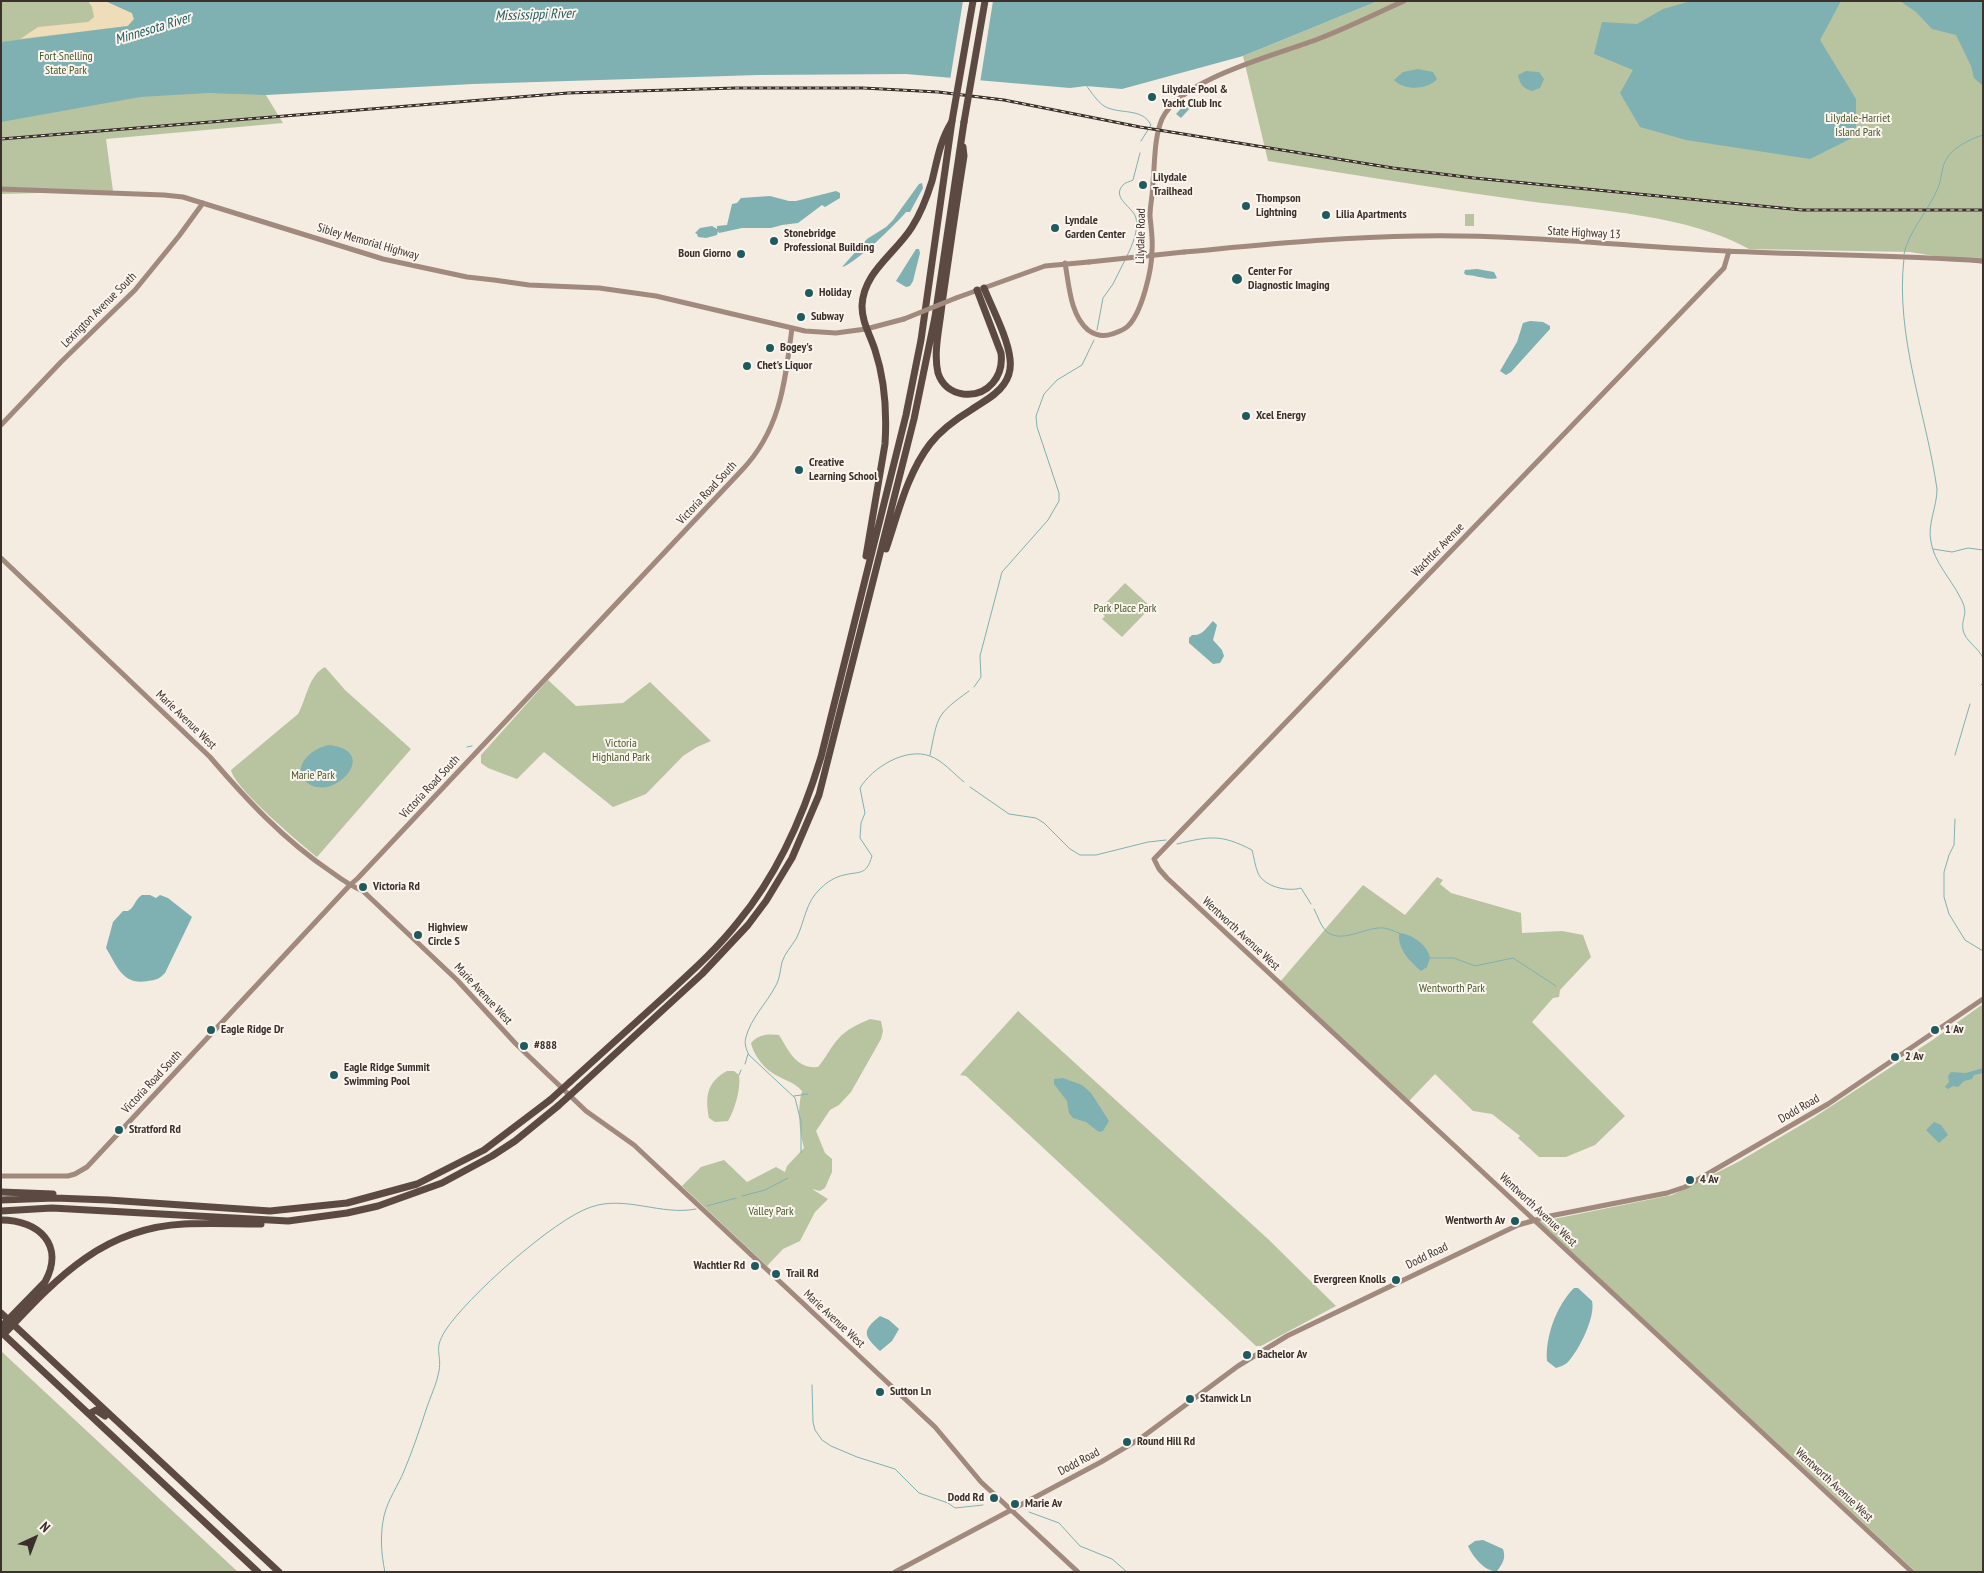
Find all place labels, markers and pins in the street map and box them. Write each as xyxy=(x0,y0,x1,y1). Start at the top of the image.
place label: Lilydale Pool & Yacht Club Inc xyxy=(1162,83,1228,111)
marker: Lilydale Pool & Yacht Club Inc xyxy=(1146,91,1158,103)
place label: Lilydale Trailhead xyxy=(1153,171,1193,199)
marker: Lilydale Trailhead xyxy=(1137,179,1149,191)
place label: Thompson Lightning xyxy=(1256,192,1301,220)
marker: Thompson Lightning xyxy=(1240,200,1252,212)
place label: Lilia Apartments xyxy=(1336,208,1407,222)
marker: Lilia Apartments xyxy=(1320,209,1332,221)
place label: Lyndale Garden Center xyxy=(1065,214,1126,242)
marker: Lyndale Garden Center xyxy=(1049,222,1061,234)
place label: Stonebridge Professional Building xyxy=(784,227,874,255)
marker: Stonebridge Professional Building xyxy=(768,235,780,247)
place label: Boun Giorno xyxy=(678,247,731,261)
marker: Boun Giorno xyxy=(735,248,747,260)
place label: Center For Diagnostic Imaging xyxy=(1248,265,1330,293)
marker: Center For Diagnostic Imaging xyxy=(1230,272,1244,286)
place label: Holiday xyxy=(819,286,851,300)
marker: Holiday xyxy=(803,287,815,299)
place label: Subway xyxy=(811,310,844,324)
marker: Subway xyxy=(795,311,807,323)
place label: Bogey's xyxy=(780,341,812,355)
marker: Bogey's xyxy=(764,342,776,354)
place label: Chet's Liquor xyxy=(757,359,812,373)
marker: Chet's Liquor xyxy=(741,360,753,372)
place label: Xcel Energy xyxy=(1256,409,1306,423)
marker: Xcel Energy xyxy=(1240,410,1252,422)
place label: Creative Learning School xyxy=(809,456,877,484)
marker: Creative Learning School xyxy=(793,464,805,476)
place label: Victoria Rd xyxy=(373,880,420,894)
marker: Victoria Rd xyxy=(357,881,369,893)
place label: Highview Circle S xyxy=(428,921,468,949)
marker: Highview Circle S xyxy=(412,929,424,941)
place label: Eagle Ridge Dr xyxy=(221,1023,284,1037)
place label: 1 Av xyxy=(1945,1023,1963,1037)
marker: Eagle Ridge Dr xyxy=(205,1024,217,1036)
marker: 1 Av xyxy=(1929,1024,1941,1036)
place label: #888 xyxy=(534,1039,557,1053)
marker: #888 xyxy=(518,1040,530,1052)
place label: 2 Av xyxy=(1905,1050,1923,1064)
marker: 2 Av xyxy=(1889,1051,1901,1063)
place label: Eagle Ridge Summit Swimming Pool xyxy=(344,1061,430,1089)
marker: Eagle Ridge Summit Swimming Pool xyxy=(328,1069,340,1081)
place label: Stratford Rd xyxy=(129,1123,181,1137)
marker: Stratford Rd xyxy=(113,1124,125,1136)
place label: 4 Av xyxy=(1700,1173,1718,1187)
marker: 4 Av xyxy=(1684,1174,1696,1186)
place label: Wentworth Av xyxy=(1445,1214,1505,1228)
marker: Wentworth Av xyxy=(1509,1215,1521,1227)
place label: Wachtler Rd xyxy=(693,1259,745,1273)
marker: Wachtler Rd xyxy=(749,1260,761,1272)
place label: Trail Rd xyxy=(786,1267,819,1281)
marker: Trail Rd xyxy=(770,1268,782,1280)
place label: Evergreen Knolls xyxy=(1314,1273,1386,1287)
marker: Evergreen Knolls xyxy=(1390,1274,1402,1286)
place label: Bachelor Av xyxy=(1257,1348,1307,1362)
marker: Bachelor Av xyxy=(1241,1349,1253,1361)
place label: Sutton Ln xyxy=(890,1385,931,1399)
marker: Sutton Ln xyxy=(874,1386,886,1398)
place label: Stanwick Ln xyxy=(1200,1392,1251,1406)
marker: Stanwick Ln xyxy=(1184,1393,1196,1405)
place label: Round Hill Rd xyxy=(1137,1435,1195,1449)
marker: Round Hill Rd xyxy=(1121,1436,1133,1448)
place label: Dodd Rd xyxy=(948,1491,984,1505)
marker: Dodd Rd xyxy=(988,1492,1000,1504)
place label: Marie Av xyxy=(1025,1497,1062,1511)
marker: Marie Av xyxy=(1009,1498,1021,1510)

